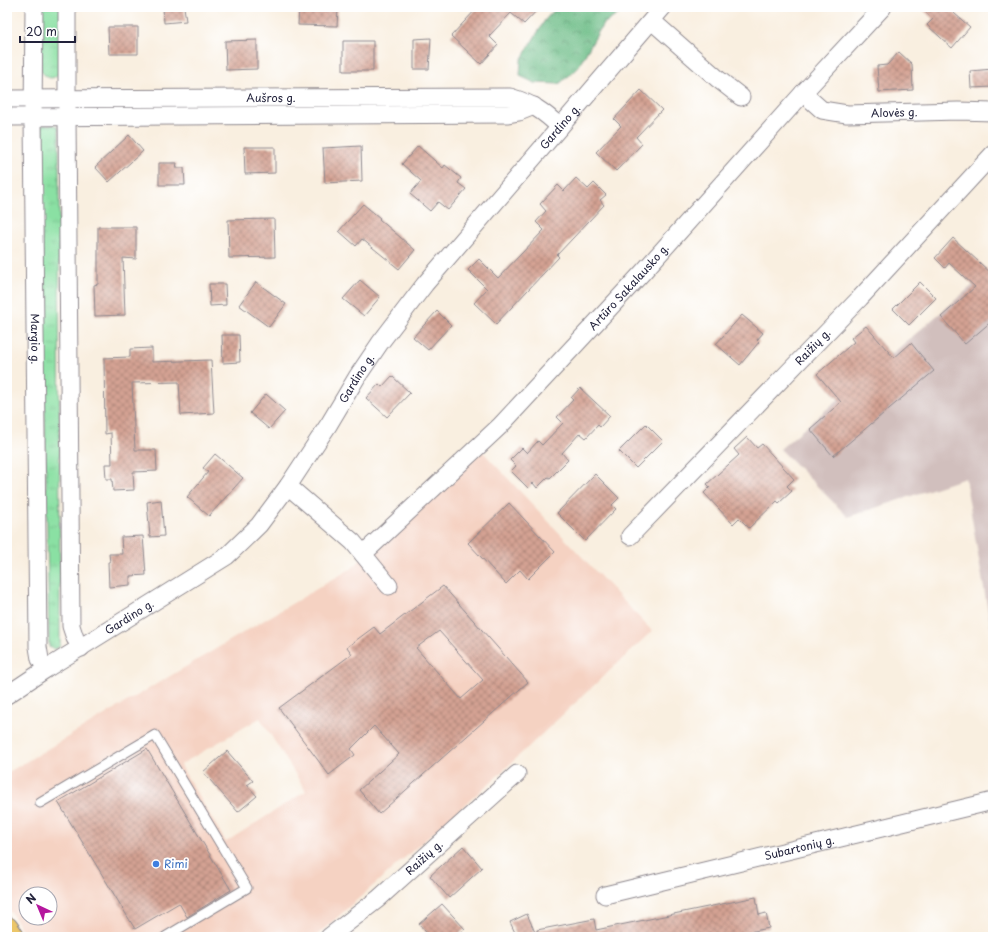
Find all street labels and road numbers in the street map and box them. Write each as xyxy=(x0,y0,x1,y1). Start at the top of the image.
street label: Aušros g. xyxy=(246,89,296,106)
street label: Gardino g. xyxy=(535,100,584,153)
street label: Alovės g. xyxy=(871,103,918,121)
street label: Artūro Sakalausko g. xyxy=(584,240,673,334)
street label: Margio g. xyxy=(27,313,44,365)
street label: Raižių g. xyxy=(791,324,834,369)
street label: Gardino g. xyxy=(334,350,378,406)
street label: Gardino g. xyxy=(101,595,157,638)
street label: Subartonių g. xyxy=(762,831,836,864)
street label: Raižių g. xyxy=(401,836,446,879)

